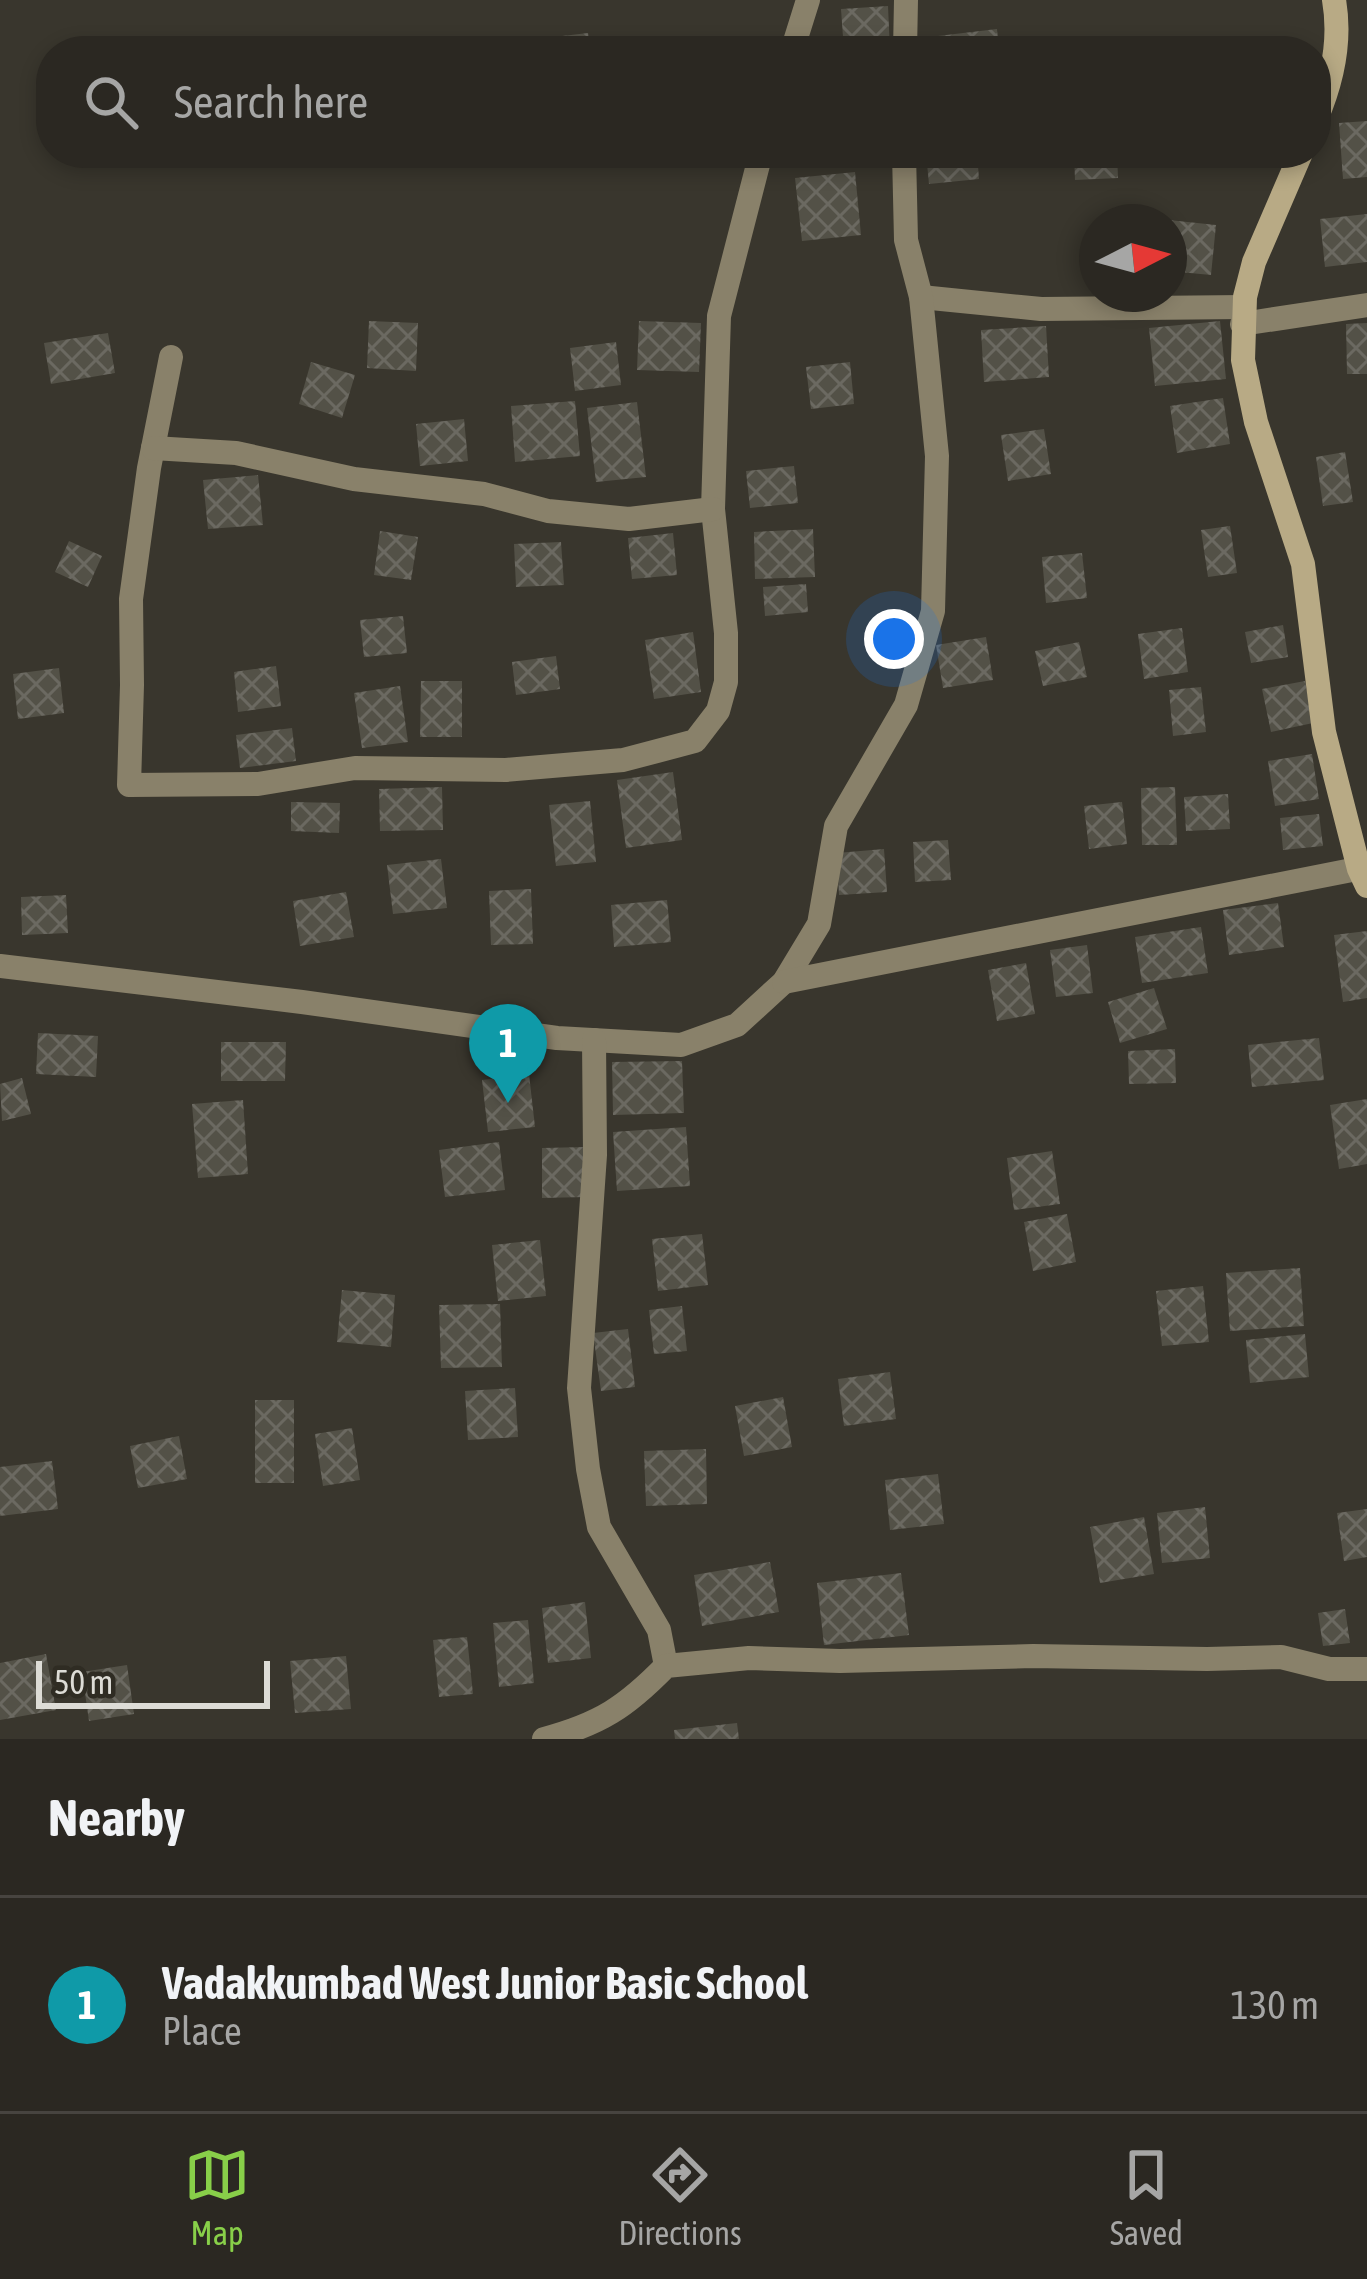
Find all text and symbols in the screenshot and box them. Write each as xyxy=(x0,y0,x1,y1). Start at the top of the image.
search box xyxy=(36,36,1331,168)
icon: search xyxy=(78,69,144,135)
text: Search here xyxy=(174,76,368,128)
north arrow xyxy=(1079,204,1187,312)
your location xyxy=(864,609,924,669)
pin: 1 xyxy=(469,1004,547,1103)
scale bar xyxy=(36,1655,270,1708)
text: 50 m xyxy=(54,1663,113,1701)
text: Nearby xyxy=(48,1788,185,1847)
text: Vadakkumbad West Junior Basic School xyxy=(162,1957,808,2009)
text: 1 xyxy=(78,1983,96,2027)
text: 130 m xyxy=(1231,1983,1319,2027)
text: Place xyxy=(162,2009,242,2053)
tab: Map xyxy=(184,2142,250,2252)
tab: Directions xyxy=(618,2142,742,2252)
tab: Saved xyxy=(1110,2142,1183,2252)

